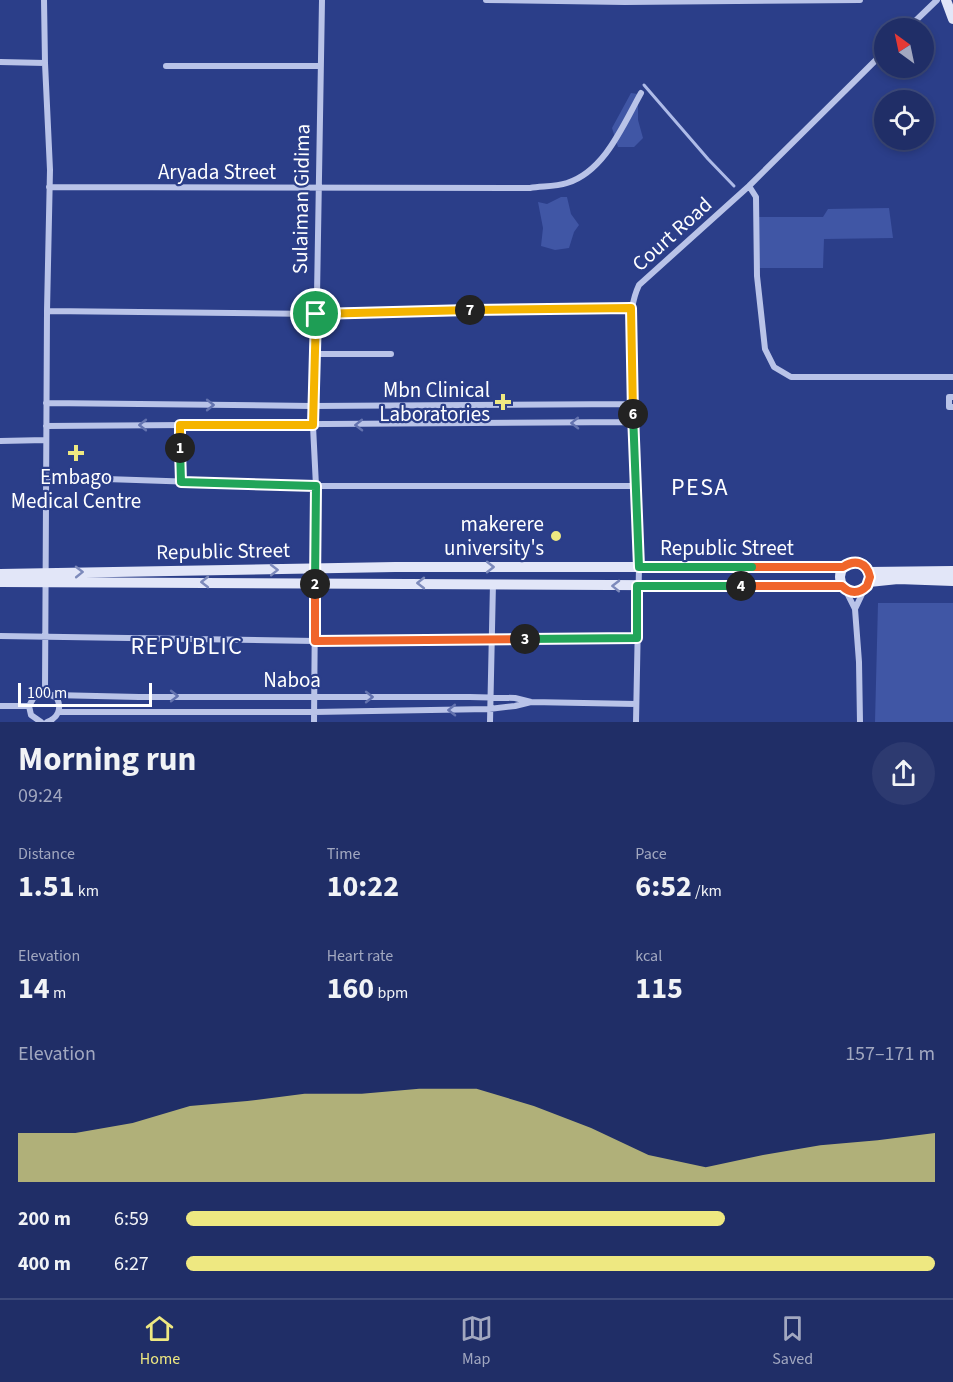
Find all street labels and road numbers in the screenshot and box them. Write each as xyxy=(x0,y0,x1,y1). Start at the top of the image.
street label: Sulaiman Gidima xyxy=(285,124,317,274)
street label: Aryada Street xyxy=(158,157,276,187)
street label: Court Road xyxy=(625,190,719,278)
street label: Republic Street xyxy=(660,533,794,563)
street label: Republic Street xyxy=(156,535,290,567)
street label: Naboa xyxy=(263,665,321,695)

